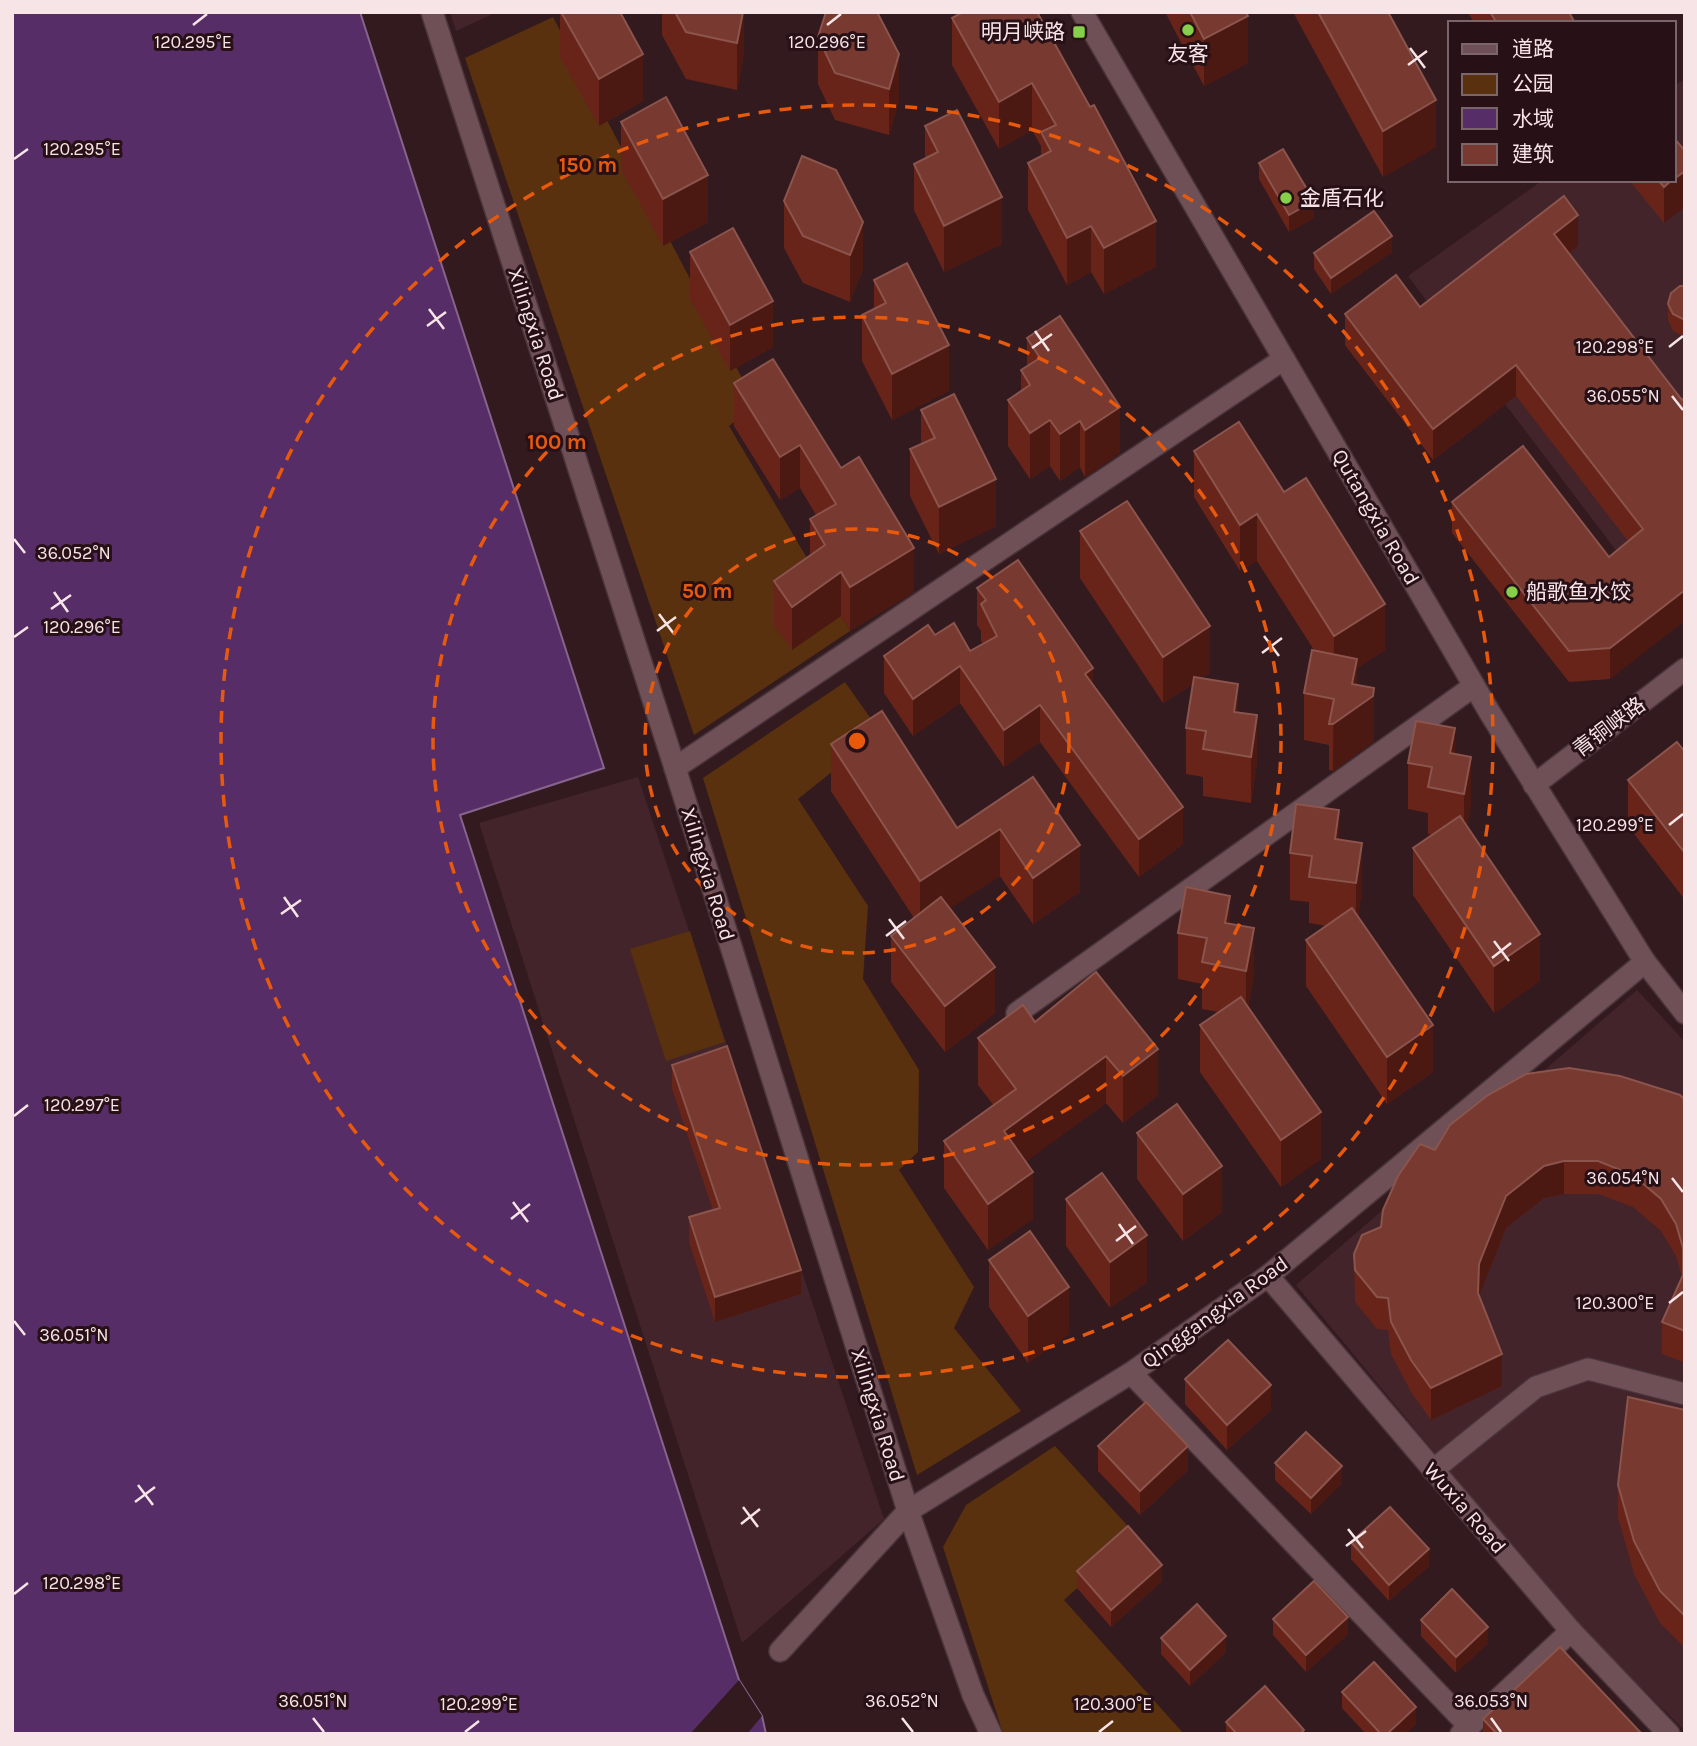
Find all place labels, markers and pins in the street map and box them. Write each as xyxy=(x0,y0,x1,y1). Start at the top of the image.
place label: 明月峡路 xyxy=(981,20,1065,44)
marker: 友客 xyxy=(1180,22,1196,38)
marker: 明月峡路 xyxy=(1071,24,1087,40)
place label: 友客 xyxy=(1167,42,1209,66)
place label: 金盾石化 xyxy=(1300,186,1384,210)
marker: 金盾石化 xyxy=(1278,190,1294,206)
place label: 船歌鱼水饺 xyxy=(1526,580,1631,604)
marker: 船歌鱼水饺 xyxy=(1504,584,1520,600)
centre of rings xyxy=(845,729,869,753)

